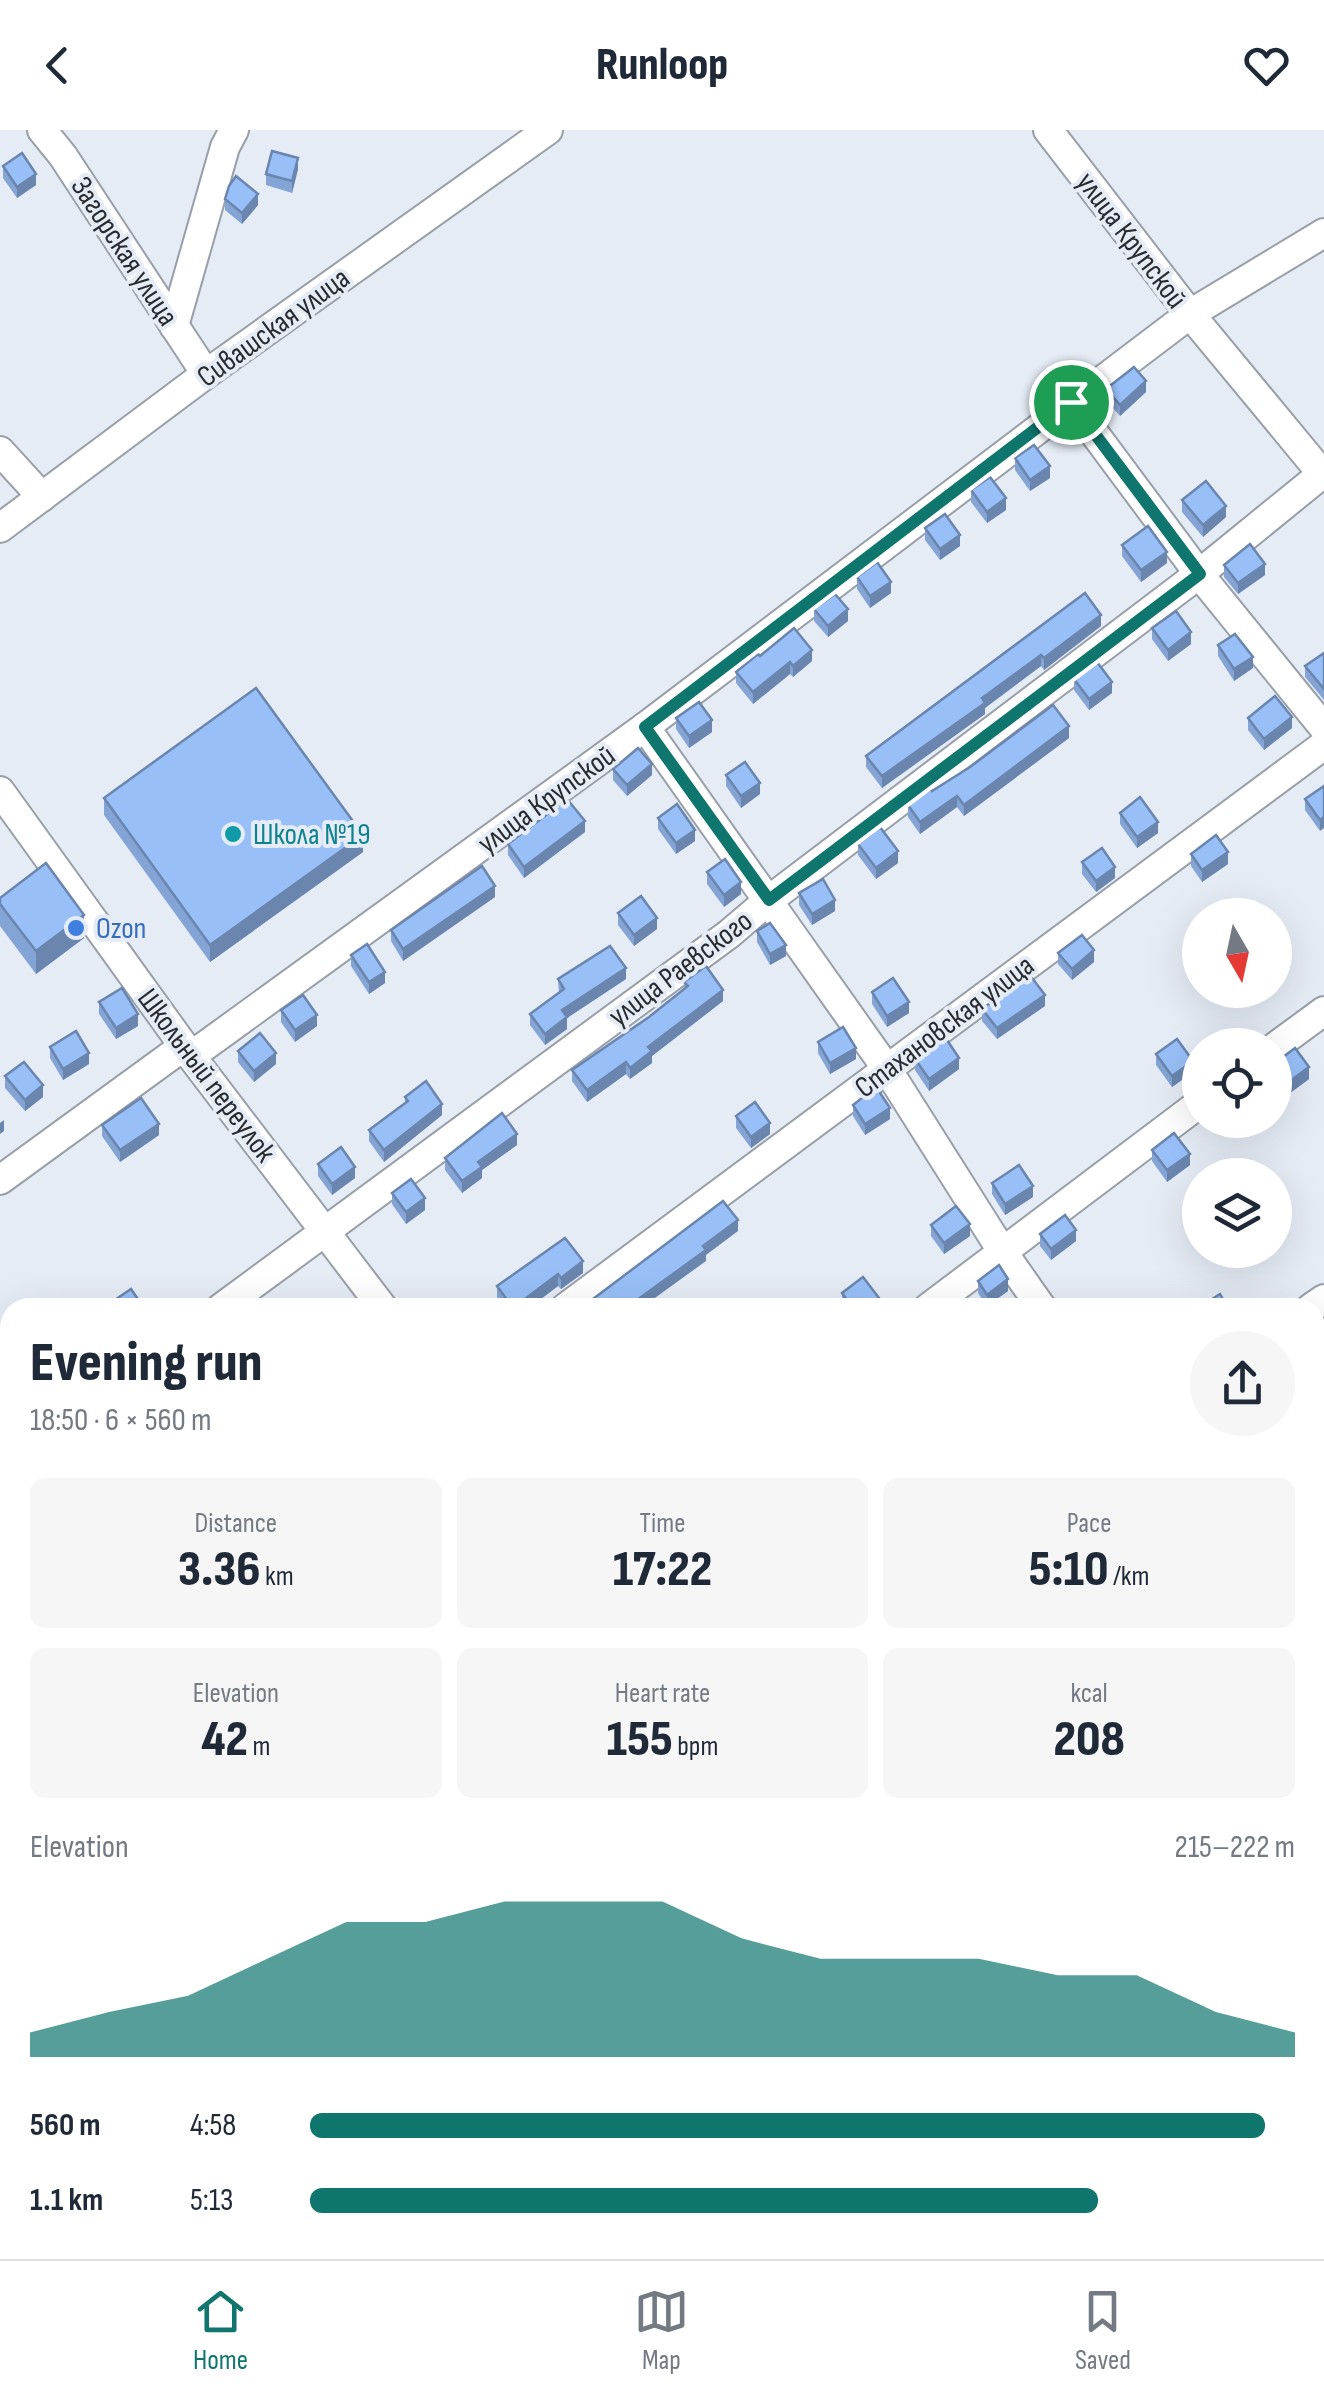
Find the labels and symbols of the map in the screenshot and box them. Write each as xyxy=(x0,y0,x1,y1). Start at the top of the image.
street label: улица Крупской xyxy=(1068,165,1194,316)
street label: Загорская улица xyxy=(63,170,186,333)
street label: Сивашская улица xyxy=(190,260,357,395)
pin xyxy=(1029,360,1114,445)
street label: улица Крупской xyxy=(471,738,622,862)
place label: Школа №19 xyxy=(253,817,371,853)
marker: Школа №19 xyxy=(222,823,244,845)
north arrow xyxy=(1182,898,1292,1008)
street label: улица Раевского xyxy=(602,903,760,1035)
place label: Ozon xyxy=(96,911,146,947)
marker: Ozon xyxy=(65,917,87,939)
street label: Стахановская улица xyxy=(848,948,1041,1106)
street label: Школьный переулок xyxy=(129,982,284,1170)

